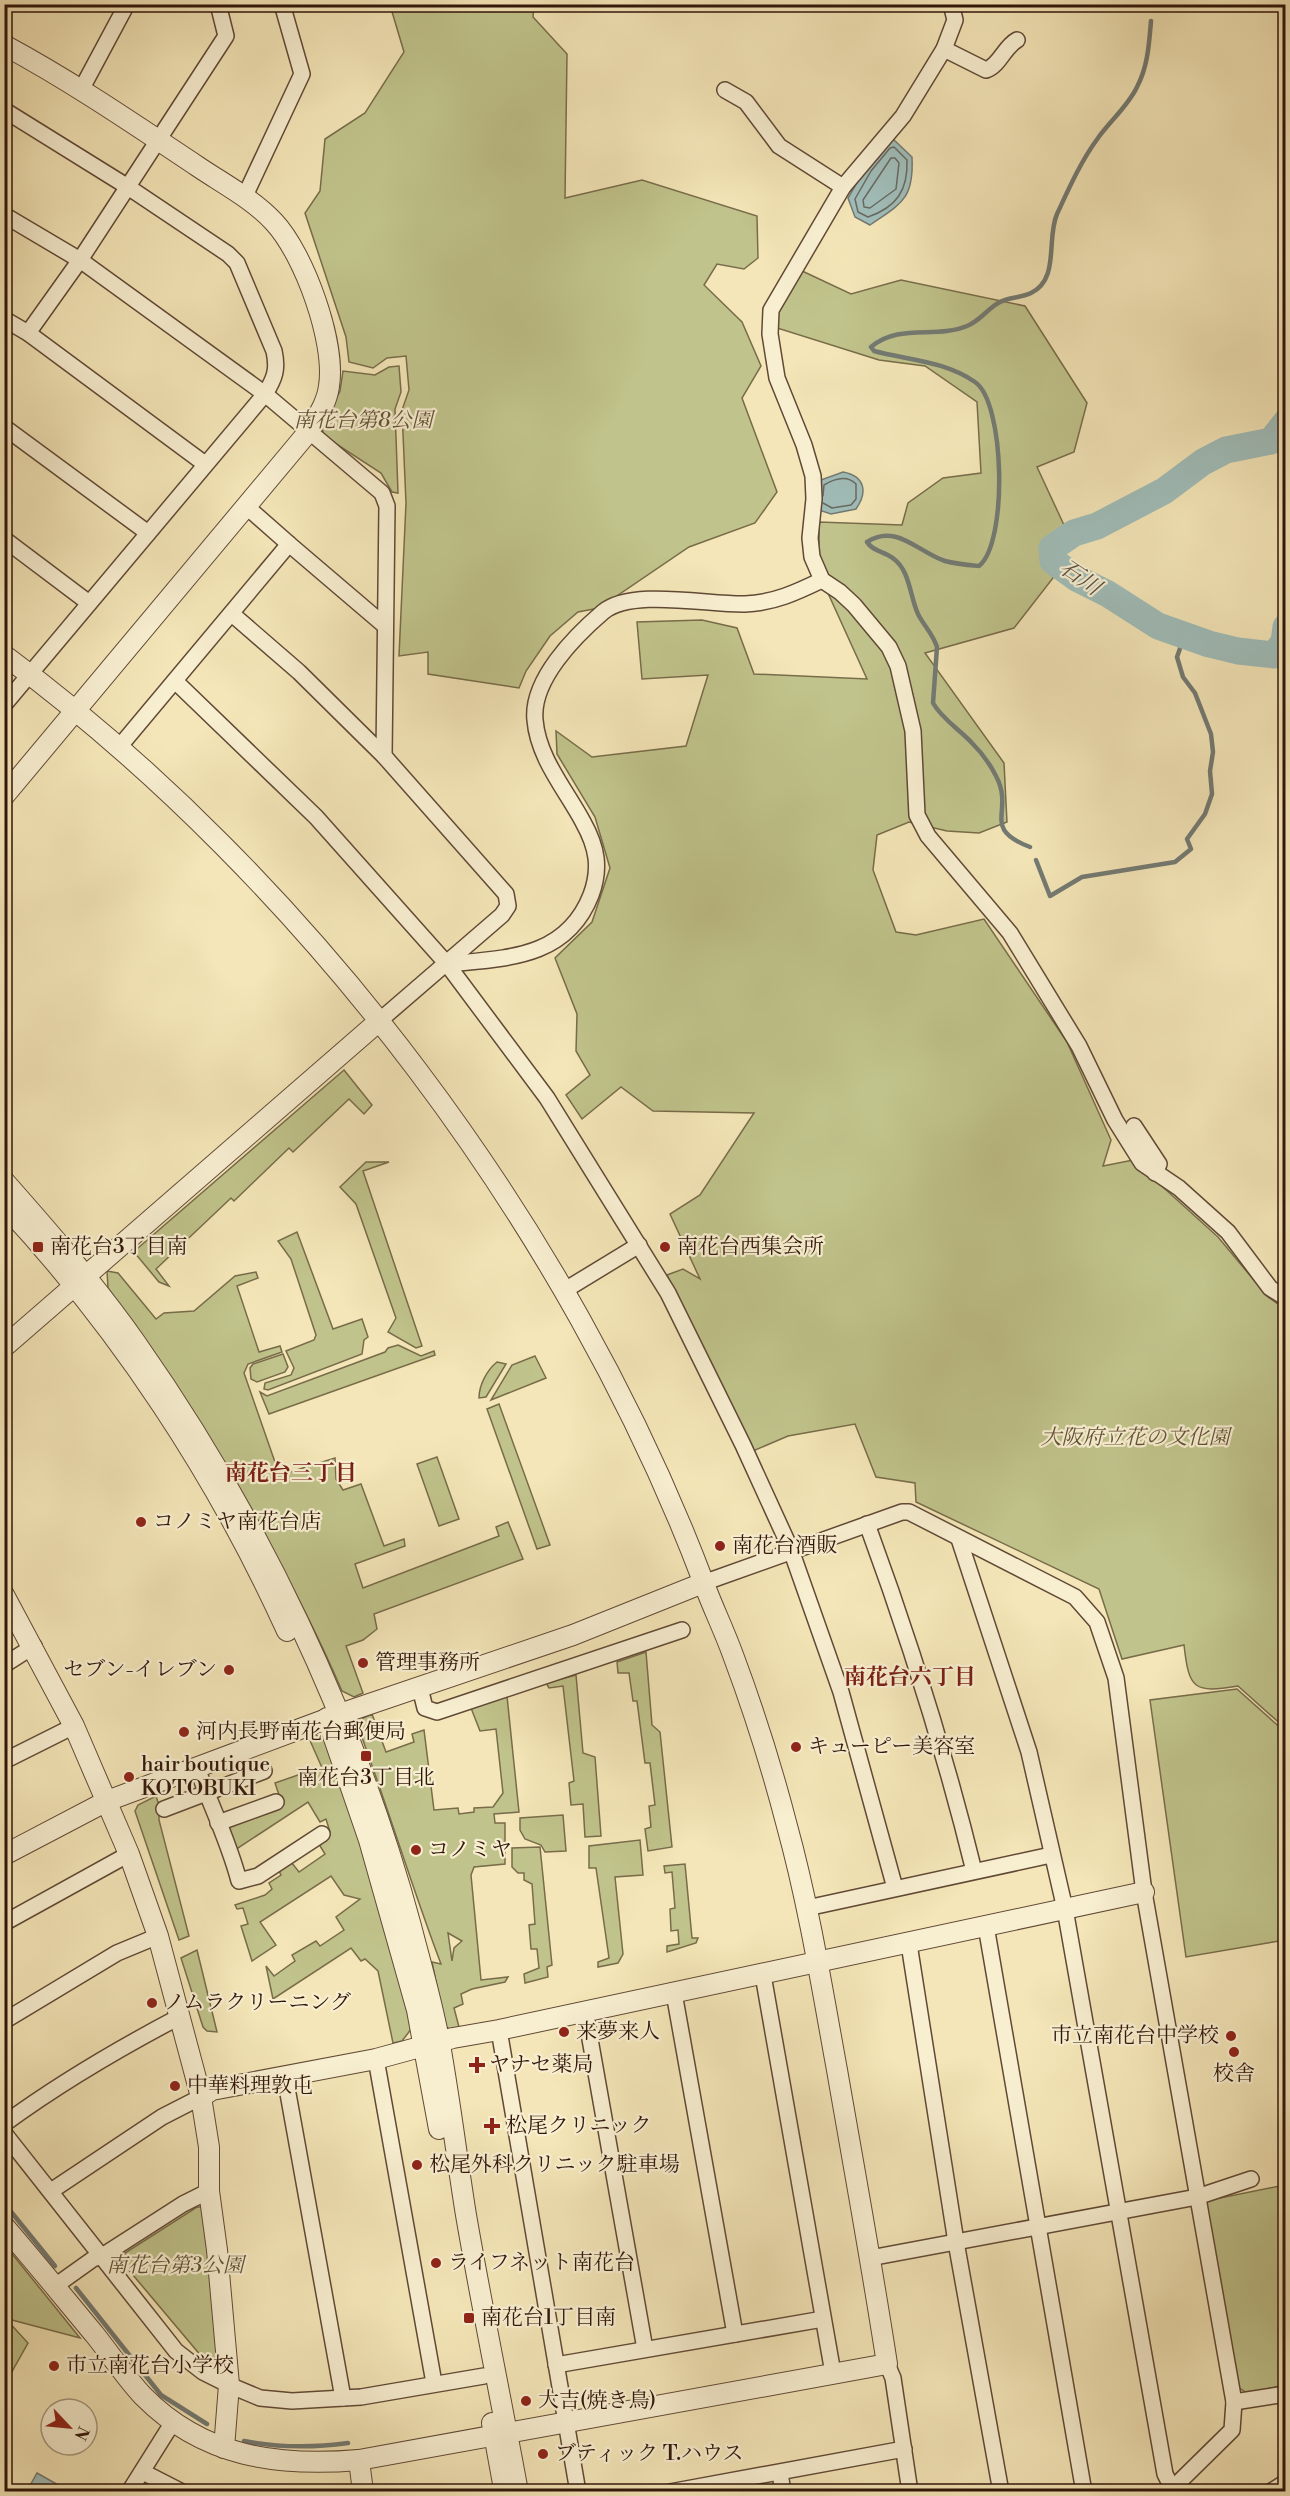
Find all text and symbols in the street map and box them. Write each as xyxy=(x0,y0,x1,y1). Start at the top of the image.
park label: 南花台第8公園 xyxy=(294,408,435,434)
water label: 石川 xyxy=(1054,555,1107,603)
place label: 南花台3丁目南 xyxy=(50,1234,188,1260)
place label: 南花台西集会所 xyxy=(677,1234,824,1260)
marker: 南花台3丁目南 xyxy=(31,1240,45,1254)
marker: 南花台西集会所 xyxy=(658,1240,672,1254)
park label: 大阪府立花の文化園 xyxy=(1041,1425,1232,1451)
district label: 南花台三丁目 xyxy=(225,1460,357,1487)
place label: コノミヤ南花台店 xyxy=(153,1509,321,1535)
marker: コノミヤ南花台店 xyxy=(134,1515,148,1529)
place label: 南花台酒販 xyxy=(732,1533,837,1559)
marker: 南花台酒販 xyxy=(713,1539,727,1553)
place label: 管理事務所 xyxy=(375,1650,480,1676)
marker: 管理事務所 xyxy=(356,1656,370,1670)
place label: セブン-イレブン xyxy=(63,1657,217,1683)
marker: セブン-イレブン xyxy=(222,1663,236,1677)
district label: 南花台六丁目 xyxy=(844,1664,976,1691)
place label: 河内長野南花台郵便局 xyxy=(196,1719,406,1745)
marker: 河内長野南花台郵便局 xyxy=(177,1725,191,1739)
place label: キューピー美容室 xyxy=(808,1734,975,1760)
marker: キューピー美容室 xyxy=(789,1740,803,1754)
marker: 南花台3丁目北 xyxy=(359,1749,373,1763)
place label: hair boutique KOTOBUKI xyxy=(141,1752,270,1802)
place label: 南花台3丁目北 xyxy=(297,1765,435,1791)
marker: hair boutique KOTOBUKI xyxy=(122,1770,136,1784)
place label: コノミヤ xyxy=(428,1837,512,1863)
marker: コノミヤ xyxy=(409,1843,423,1857)
place label: ノムラクリーニング xyxy=(164,1990,351,2016)
marker: ノムラクリーニング xyxy=(145,1996,159,2010)
place label: 来夢来人 xyxy=(576,2019,660,2045)
place label: 市立南花台中学校 xyxy=(1051,2023,1219,2049)
marker: 来夢来人 xyxy=(557,2025,571,2039)
marker: 市立南花台中学校 xyxy=(1224,2029,1238,2043)
marker: 校舎 xyxy=(1227,2045,1241,2059)
place label: ヤナセ薬局 xyxy=(489,2052,594,2078)
marker: ヤナセ薬局 xyxy=(470,2058,484,2072)
place label: 校舎 xyxy=(1213,2061,1255,2087)
place label: 中華料理敦屯 xyxy=(187,2073,313,2099)
marker: 中華料理敦屯 xyxy=(168,2079,182,2093)
place label: 松尾クリニック xyxy=(506,2113,652,2139)
marker: 松尾クリニック xyxy=(483,2117,501,2135)
place label: 松尾外科クリニック駐車場 xyxy=(429,2152,680,2178)
marker: 松尾外科クリニック駐車場 xyxy=(410,2158,424,2172)
place label: ライフネット南花台 xyxy=(448,2250,635,2276)
park label: 南花台第3公園 xyxy=(106,2253,247,2279)
marker: ライフネット南花台 xyxy=(429,2256,443,2270)
place label: 南花台1丁目南 xyxy=(481,2305,616,2331)
marker: 南花台1丁目南 xyxy=(462,2311,476,2325)
place label: 市立南花台小学校 xyxy=(66,2353,234,2379)
marker: 市立南花台小学校 xyxy=(47,2359,61,2373)
place label: 大吉(焼き鳥) xyxy=(538,2388,656,2414)
marker: 大吉(焼き鳥) xyxy=(519,2394,533,2408)
north arrow xyxy=(39,2397,99,2457)
text: N xyxy=(70,2423,93,2444)
place label: ブティック T.ハウス xyxy=(555,2441,743,2467)
marker: ブティック T.ハウス xyxy=(536,2447,550,2461)

